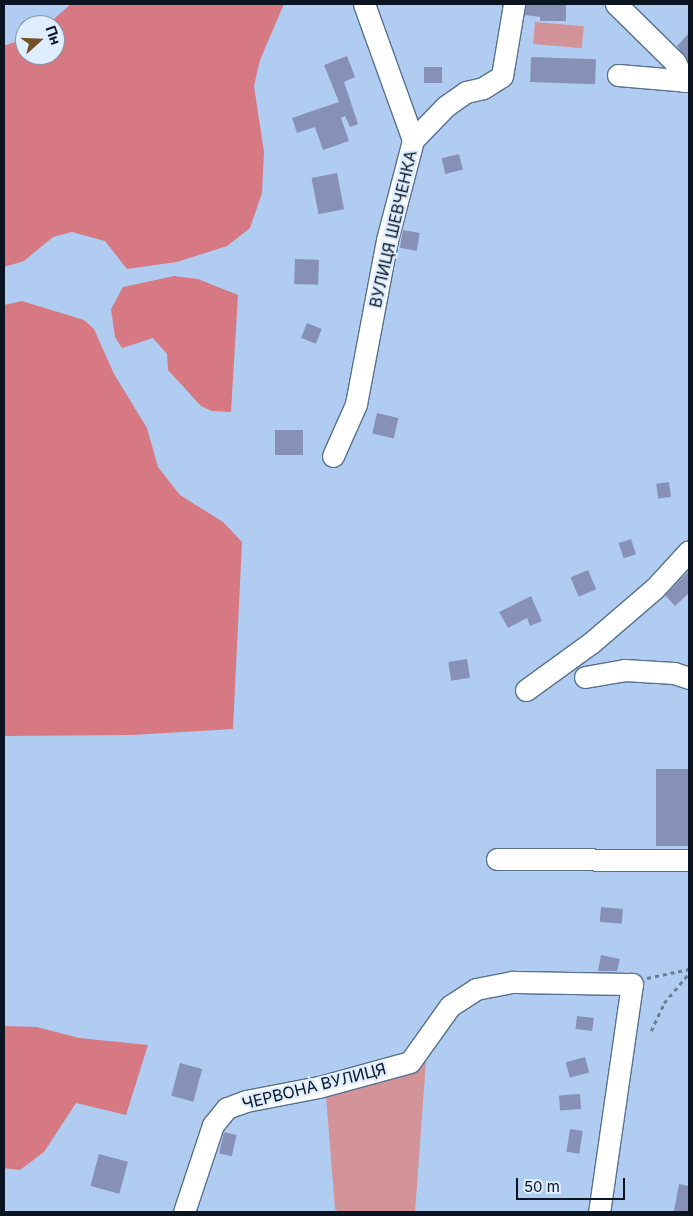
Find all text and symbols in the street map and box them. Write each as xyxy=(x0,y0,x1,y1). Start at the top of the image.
north arrow xyxy=(15,15,65,65)
text: Пн xyxy=(42,23,65,47)
street label: ВУЛИЦЯ ШЕВЧЕНКА xyxy=(366,149,420,309)
street label: ЧЕРВОНА ВУЛИЦЯ xyxy=(240,1059,388,1113)
scale bar xyxy=(518,1168,627,1200)
text: 50 m xyxy=(524,1177,560,1196)

